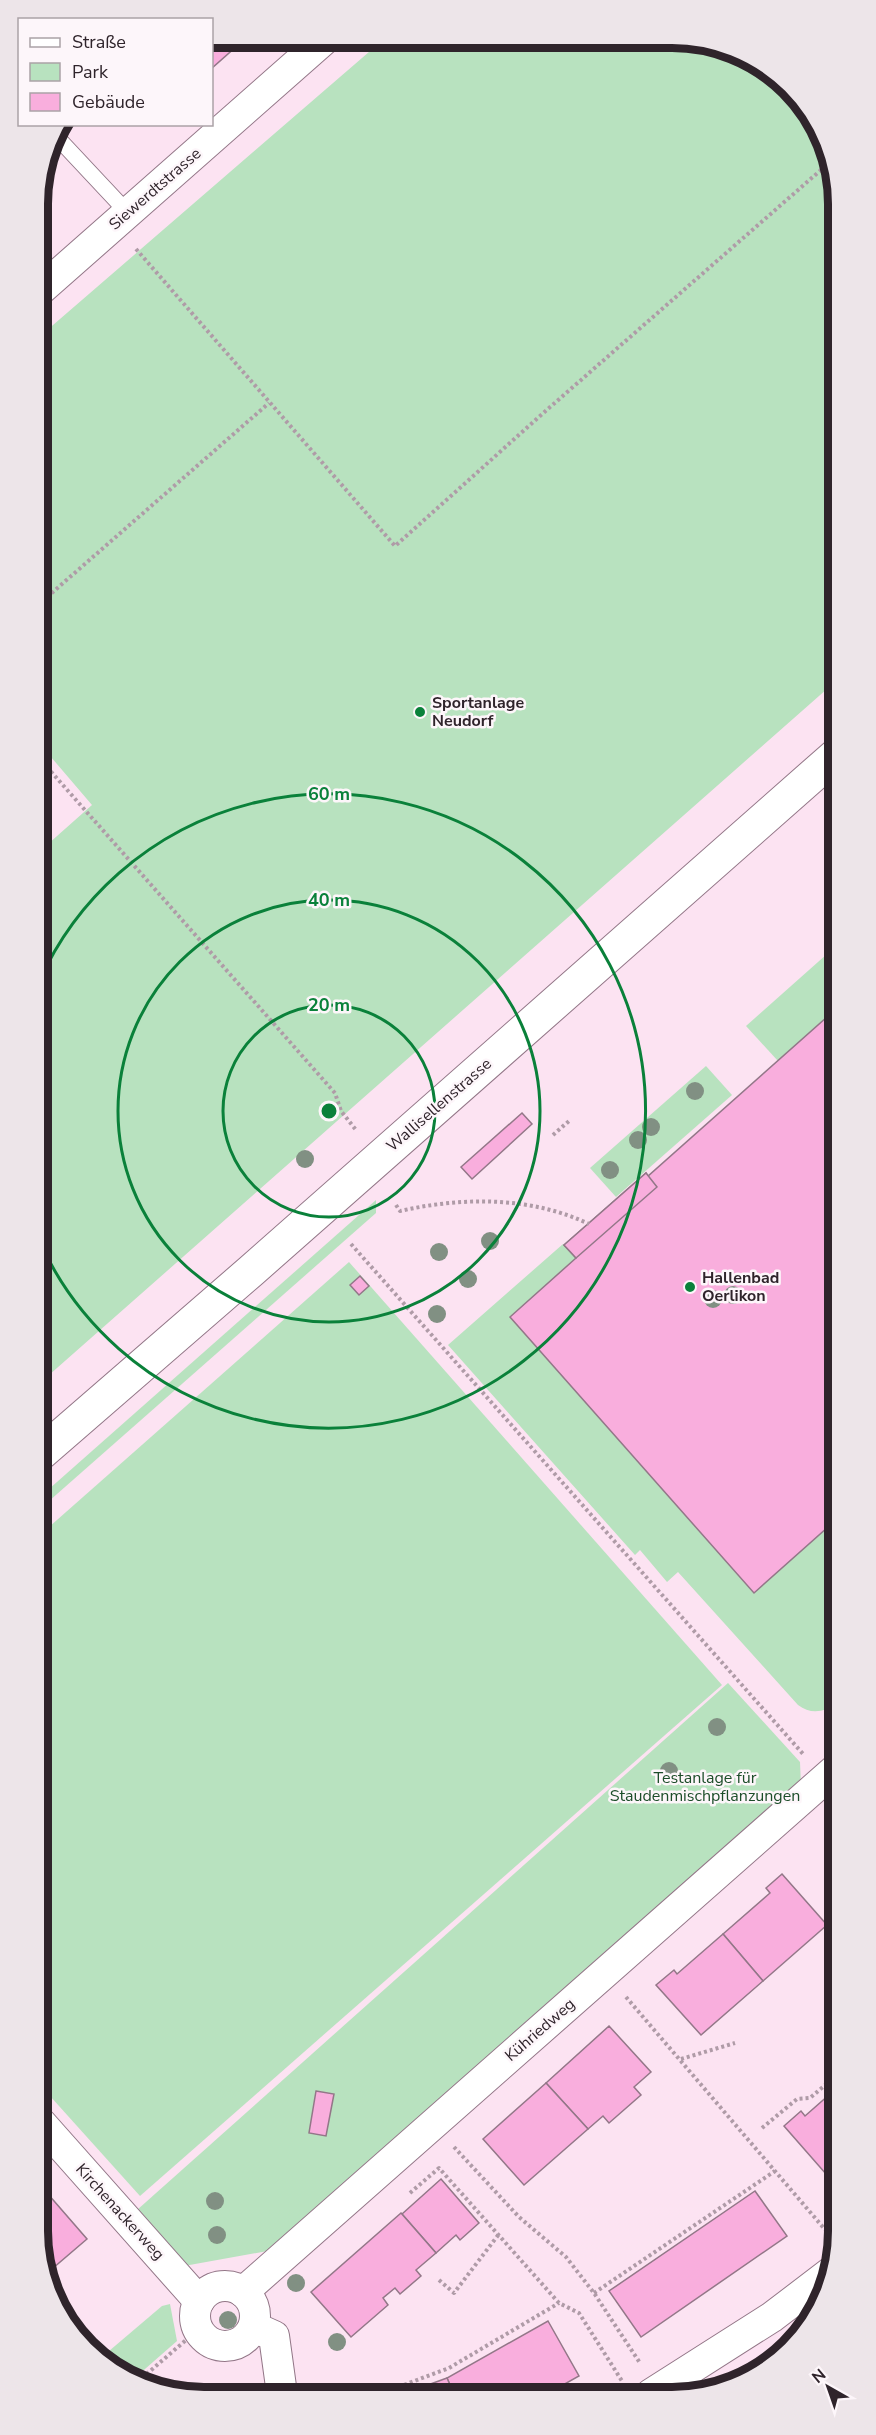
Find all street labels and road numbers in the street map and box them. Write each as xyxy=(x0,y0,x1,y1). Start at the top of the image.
street label: Siewerdtstrasse xyxy=(104,143,206,235)
street label: Wallisellenstrasse xyxy=(382,1053,496,1157)
street label: Kühriedweg xyxy=(500,1993,580,2067)
street label: Kirchenackerweg xyxy=(71,2159,169,2265)

